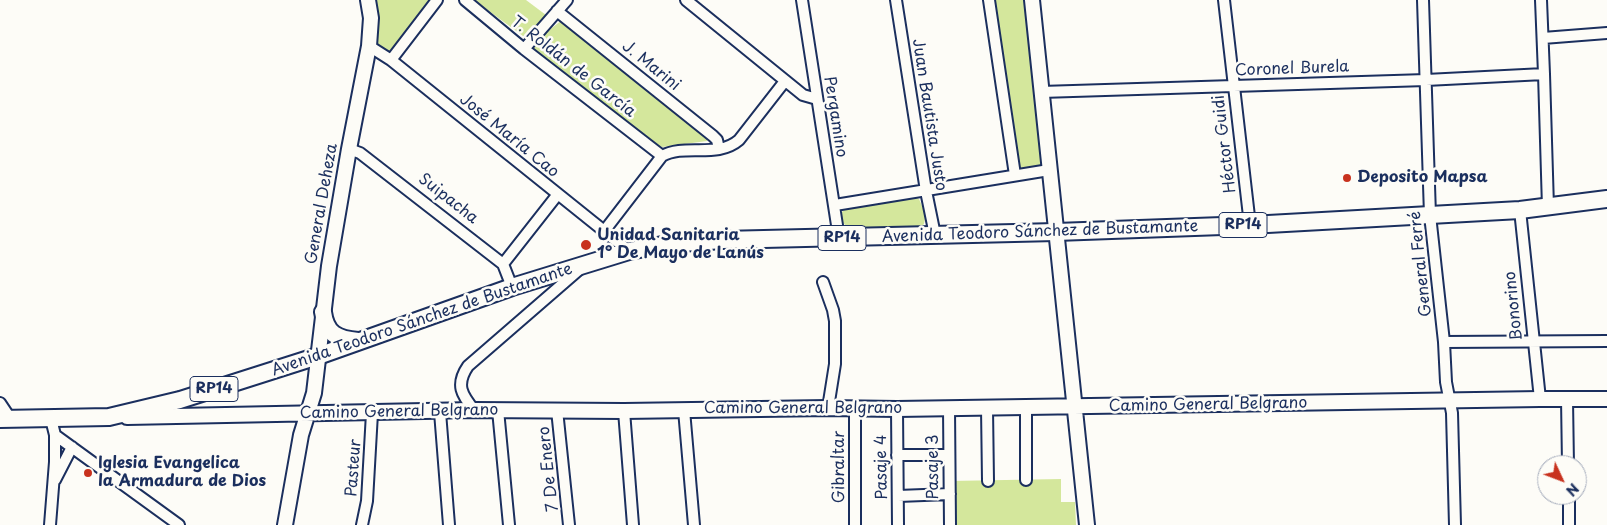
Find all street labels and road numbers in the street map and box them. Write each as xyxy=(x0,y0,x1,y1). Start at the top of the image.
street label: T. Roldán de García xyxy=(507,12,639,122)
street label: J. Marini xyxy=(618,37,684,95)
street label: Juan Bautista Justo xyxy=(907,38,951,192)
street label: Coronel Burela xyxy=(1235,57,1349,81)
street label: Pergamino xyxy=(819,75,851,159)
street label: José María Cao xyxy=(455,90,563,182)
street label: Héctor Guidi xyxy=(1209,94,1241,194)
street label: General Deheza xyxy=(302,142,342,266)
street label: Suipacha xyxy=(414,170,482,228)
street label: General Ferré xyxy=(1406,210,1436,318)
road number: RP14 xyxy=(1219,212,1267,238)
street label: Avenida Teodoro Sánchez de Bustamante xyxy=(881,217,1199,247)
road number: RP14 xyxy=(818,226,866,250)
street label: Avenida Teodoro Sánchez de Bustamante xyxy=(269,259,575,381)
street label: Bonorino xyxy=(1501,270,1527,342)
road number: RP14 xyxy=(190,376,238,402)
street label: Camino General Belgrano xyxy=(1109,394,1307,416)
street label: Camino General Belgrano xyxy=(704,399,902,419)
street label: Camino General Belgrano xyxy=(300,401,498,423)
street label: 7 De Enero xyxy=(535,425,563,513)
street label: Gibraltar xyxy=(830,431,850,503)
street label: Pasaje 4 xyxy=(872,434,892,500)
street label: Pasaje 3 xyxy=(924,434,944,500)
street label: Pasteur xyxy=(342,439,366,497)

